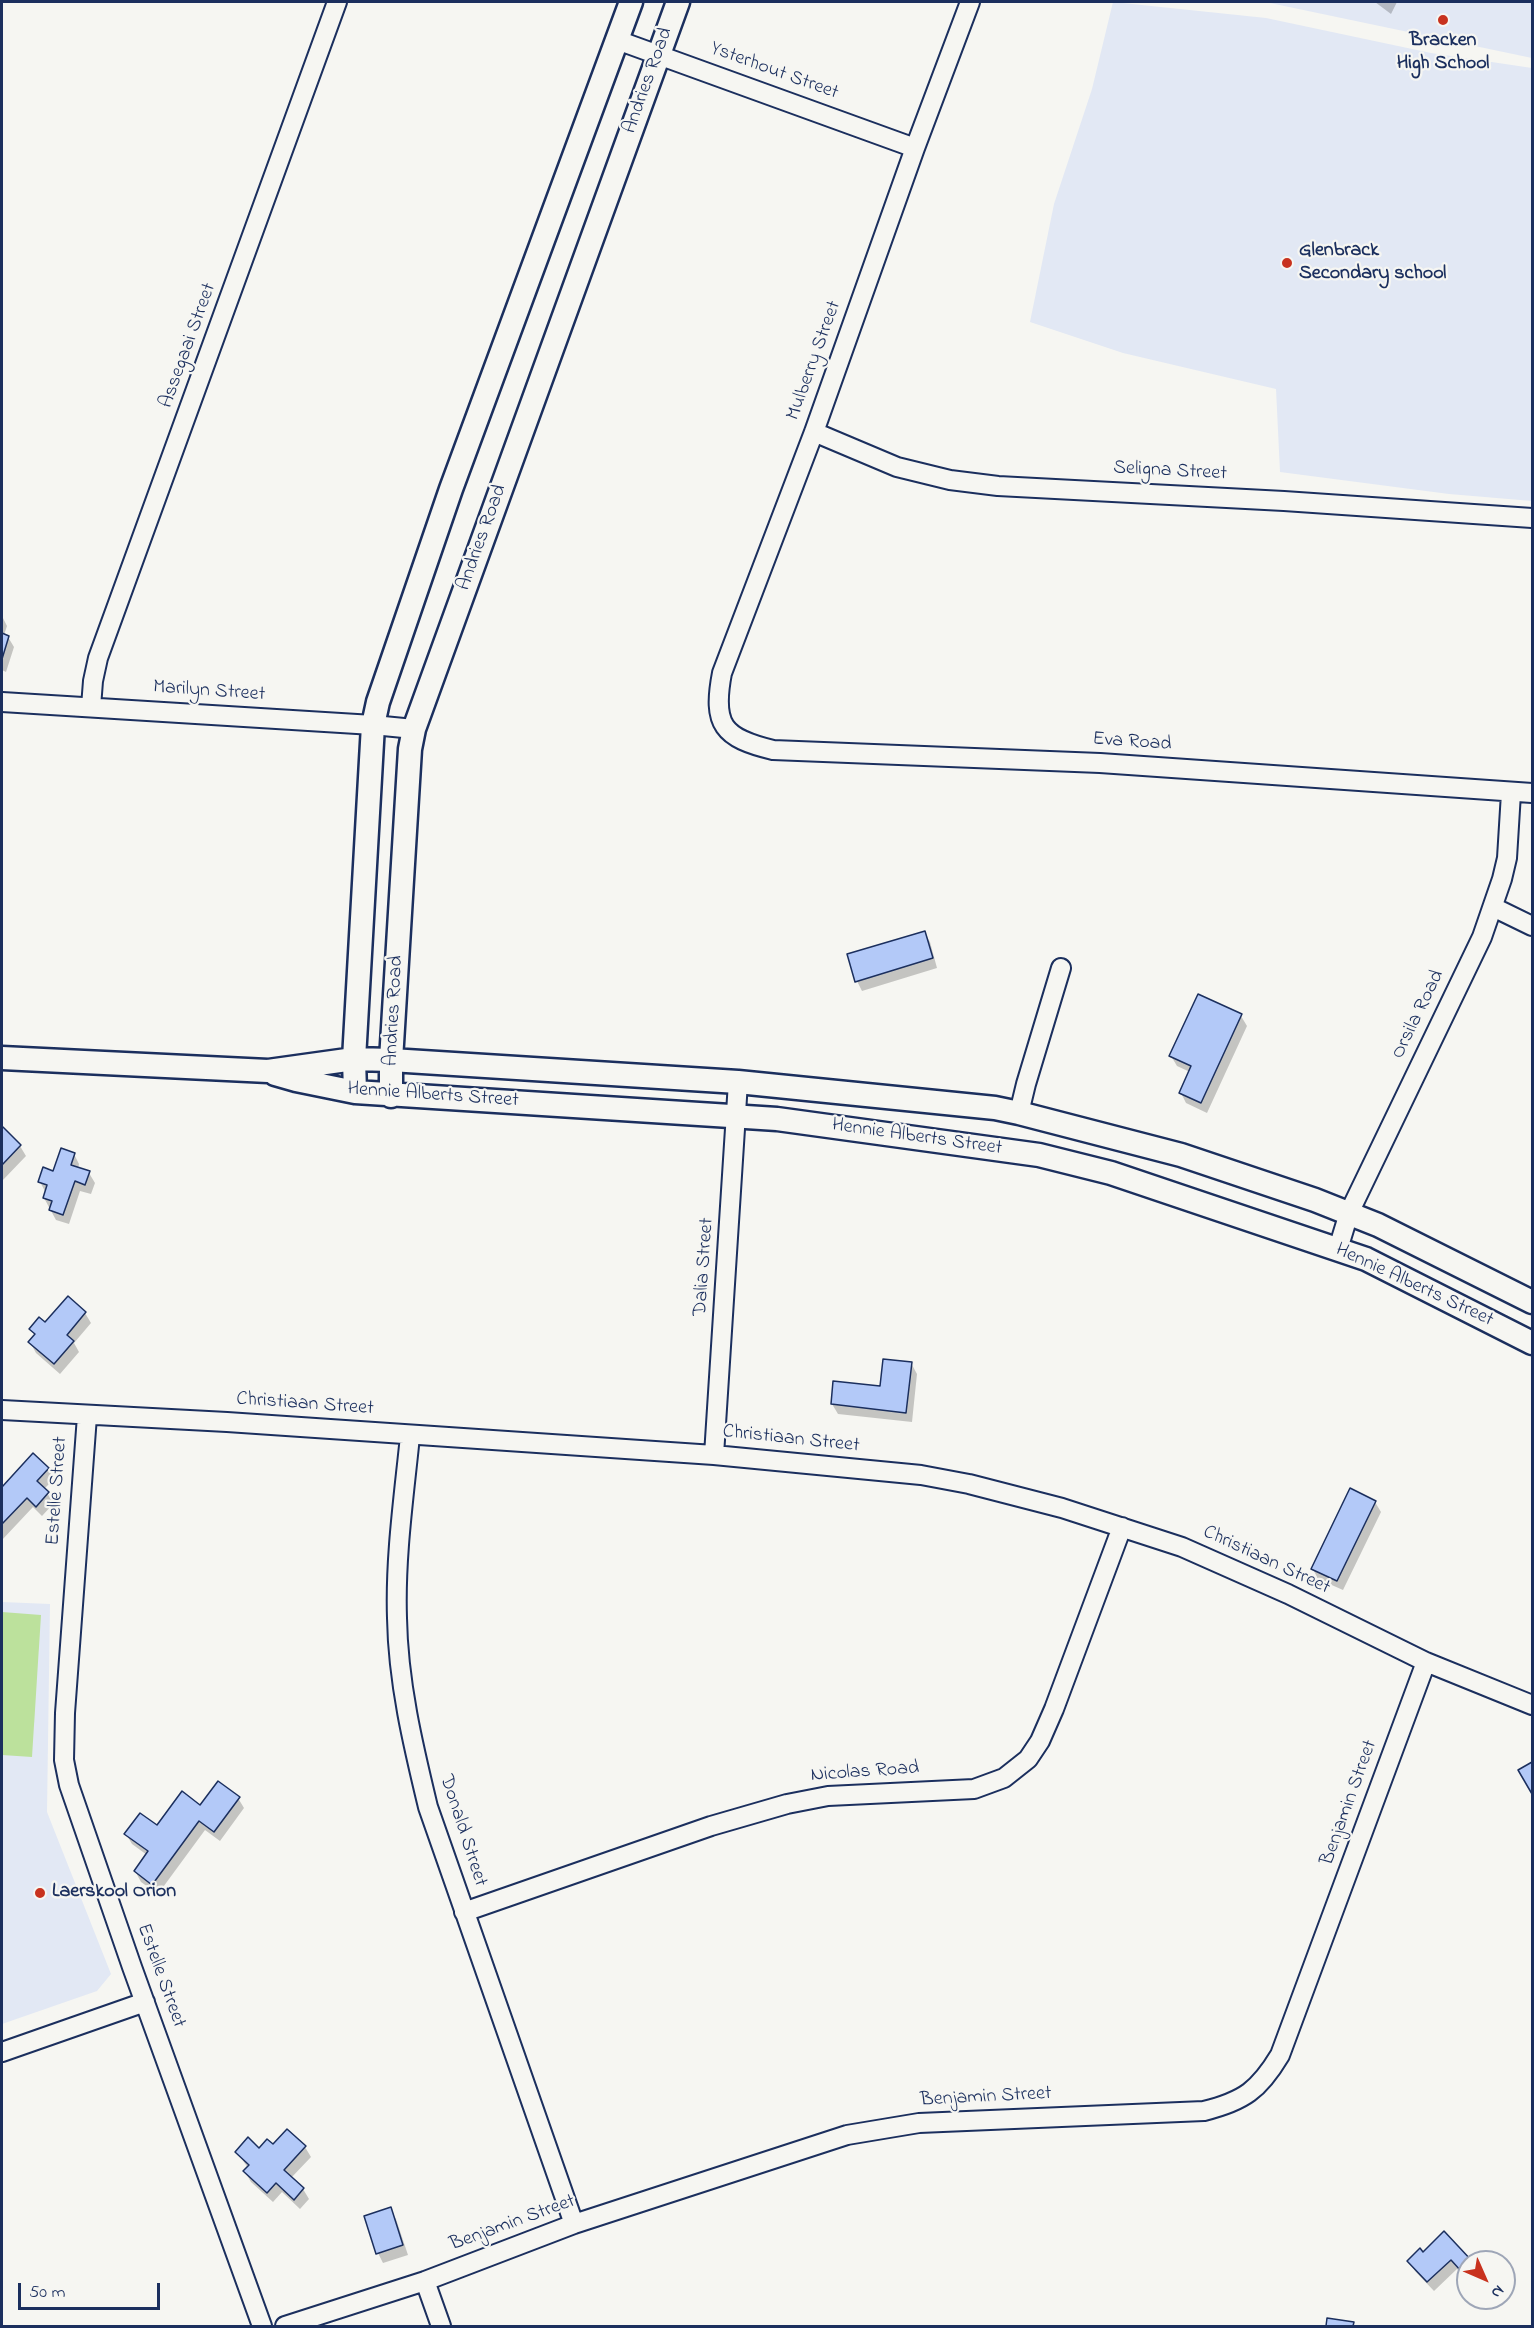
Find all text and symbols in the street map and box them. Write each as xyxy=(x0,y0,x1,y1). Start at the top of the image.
marker: Bracken High School xyxy=(1436,13,1450,27)
street label: Andries Road xyxy=(619,25,679,137)
place label: Bracken High School xyxy=(1397,30,1489,77)
street label: Ysterhout Street xyxy=(707,38,841,106)
place label: Glenbrack Secondary school xyxy=(1299,240,1446,287)
marker: Glenbrack Secondary school xyxy=(1280,256,1294,270)
street label: Assegaai Street xyxy=(155,280,223,412)
street label: Mulberry Street xyxy=(782,298,848,424)
street label: Seligna Street xyxy=(1113,457,1227,487)
street label: Andries Road xyxy=(453,482,513,594)
street label: Marilyn Street xyxy=(152,676,266,708)
street label: Eva Road xyxy=(1092,728,1172,758)
street label: Andries Road xyxy=(380,955,410,1067)
street label: Orsila Road xyxy=(1387,967,1451,1063)
street label: Hennie Alberts Street xyxy=(347,1078,519,1114)
street label: Hennie Alberts Street xyxy=(830,1114,1004,1162)
street label: Dalia Street xyxy=(690,1217,720,1317)
street label: Hennie Alberts Street xyxy=(1331,1239,1497,1333)
street label: Christiaan Street xyxy=(236,1388,374,1422)
street label: Christiaan Street xyxy=(721,1421,861,1459)
street label: Estelle Street xyxy=(42,1436,74,1546)
street label: Christiaan Street xyxy=(1199,1521,1333,1601)
street label: Benjamin Street xyxy=(1316,1737,1384,1869)
street label: Nicolas Road xyxy=(810,1757,920,1789)
street label: Donald Street xyxy=(433,1772,491,1890)
place label: Laerskool Orion xyxy=(52,1881,176,1905)
marker: Laerskool Orion xyxy=(33,1886,47,1900)
street label: Estelle Street xyxy=(130,1921,190,2031)
street label: Benjamin Street xyxy=(920,2083,1052,2113)
street label: Benjamin Street xyxy=(447,2190,579,2258)
north arrow xyxy=(1456,2250,1516,2310)
scale bar xyxy=(21,2271,164,2309)
text: N xyxy=(1485,2279,1510,2304)
text: 50 m xyxy=(29,2280,66,2306)

